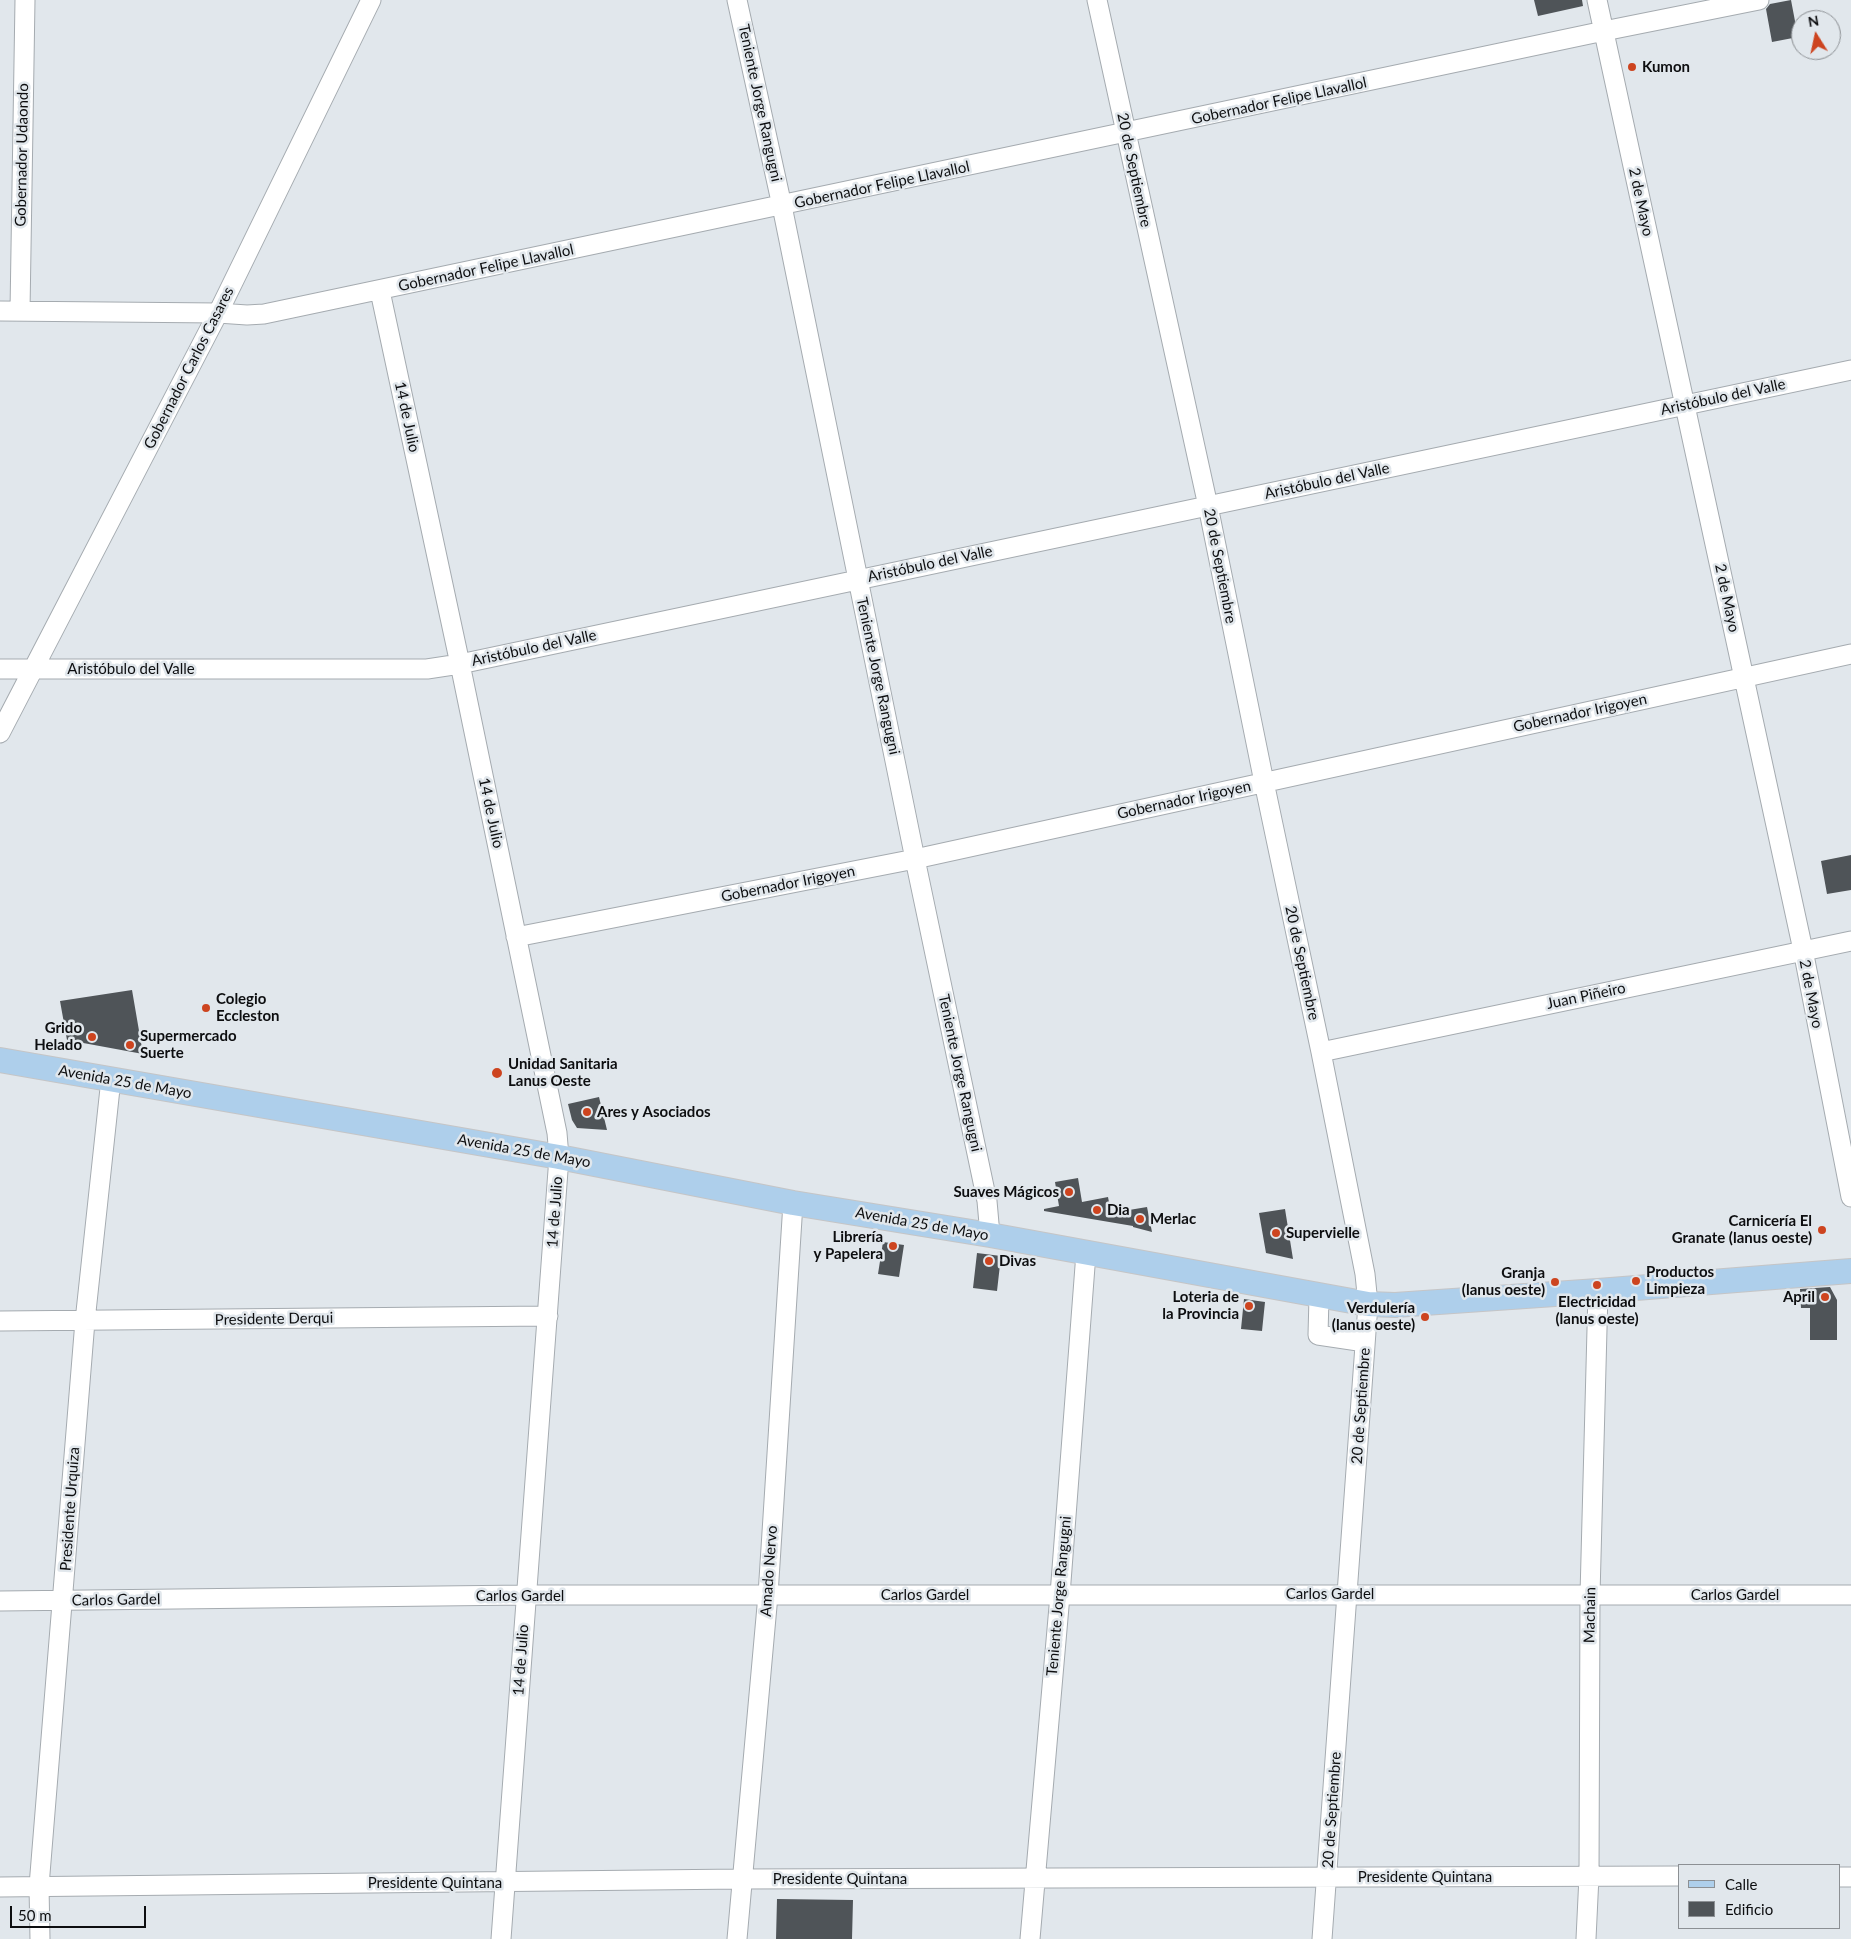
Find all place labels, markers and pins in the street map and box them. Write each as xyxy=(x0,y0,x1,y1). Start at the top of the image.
place label: Kumon xyxy=(1642,58,1690,76)
marker: Kumon xyxy=(1626,61,1638,73)
place label: Colegio Eccleston xyxy=(216,990,280,1025)
marker: Colegio Eccleston xyxy=(200,1002,212,1014)
place label: Grido Helado xyxy=(34,1019,82,1054)
place label: Supermercado Suerte xyxy=(140,1027,237,1062)
marker: Grido Helado xyxy=(86,1031,98,1043)
marker: Supermercado Suerte xyxy=(124,1039,136,1051)
place label: Unidad Sanitaria Lanus Oeste xyxy=(508,1055,618,1090)
marker: Unidad Sanitaria Lanus Oeste xyxy=(490,1066,504,1080)
place label: Ares y Asociados xyxy=(597,1103,711,1121)
marker: Ares y Asociados xyxy=(581,1106,593,1118)
place label: Suaves Mágicos xyxy=(953,1183,1059,1201)
marker: Suaves Mágicos xyxy=(1063,1186,1075,1198)
place label: Dia xyxy=(1107,1201,1130,1219)
marker: Dia xyxy=(1091,1204,1103,1216)
place label: Merlac xyxy=(1150,1210,1196,1228)
place label: Carnicería El Granate (lanus oeste) xyxy=(1672,1212,1812,1247)
marker: Merlac xyxy=(1134,1213,1146,1225)
place label: Supervielle xyxy=(1286,1224,1360,1242)
marker: Carnicería El Granate (lanus oeste) xyxy=(1816,1224,1828,1236)
marker: Supervielle xyxy=(1270,1227,1282,1239)
place label: Librería y Papelera xyxy=(813,1228,883,1263)
marker: Librería y Papelera xyxy=(887,1240,899,1252)
place label: Divas xyxy=(999,1252,1036,1270)
marker: Divas xyxy=(983,1255,995,1267)
place label: Productos Limpieza xyxy=(1646,1263,1714,1298)
place label: Granja (lanus oeste) xyxy=(1462,1264,1545,1299)
marker: Productos Limpieza xyxy=(1630,1275,1642,1287)
marker: Granja (lanus oeste) xyxy=(1549,1276,1561,1288)
marker: Electricidad (lanus oeste) xyxy=(1591,1279,1603,1291)
place label: Loteria de la Provincia xyxy=(1162,1288,1239,1323)
place label: April xyxy=(1783,1288,1815,1306)
marker: April xyxy=(1819,1291,1831,1303)
place label: Electricidad (lanus oeste) xyxy=(1555,1293,1639,1328)
place label: Verdulería (lanus oeste) xyxy=(1332,1299,1415,1334)
marker: Loteria de la Provincia xyxy=(1243,1300,1255,1312)
marker: Verdulería (lanus oeste) xyxy=(1419,1311,1431,1323)

